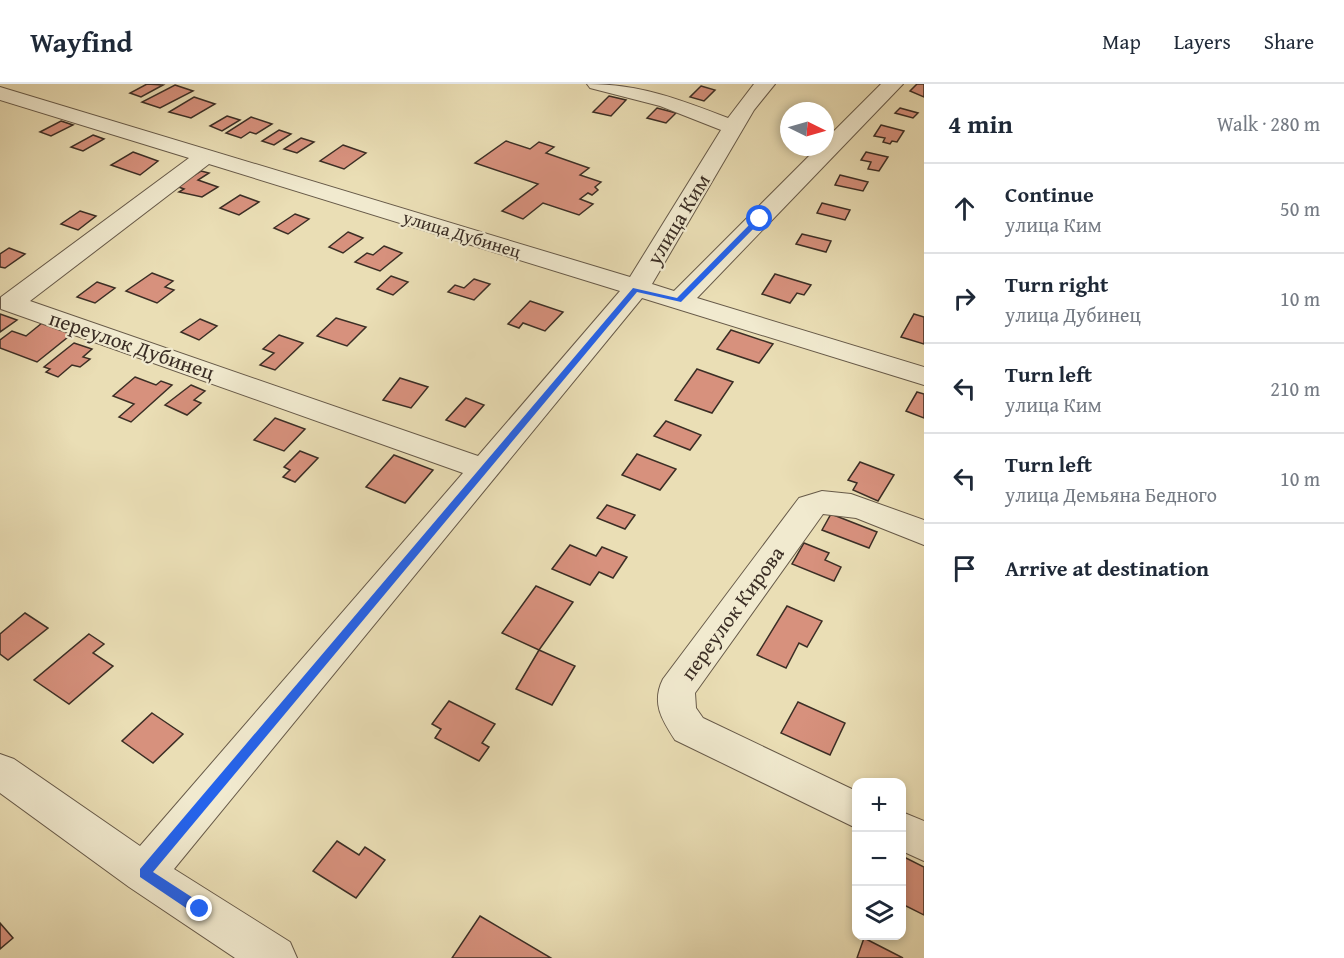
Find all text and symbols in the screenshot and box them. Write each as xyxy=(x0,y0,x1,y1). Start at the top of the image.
text: Wayfind xyxy=(30,21,132,62)
text: Map xyxy=(1102,26,1141,57)
text: Layers xyxy=(1174,26,1231,57)
text: Share xyxy=(1264,26,1314,57)
north arrow xyxy=(780,102,834,156)
text: 4 min xyxy=(948,104,1013,143)
text: Walk · 280 m xyxy=(1217,109,1320,138)
street label: улица Ким xyxy=(638,167,717,271)
text: Continue xyxy=(1005,178,1094,210)
icon: ahead xyxy=(948,192,981,225)
text: 50 m xyxy=(1280,194,1320,223)
street label: улица Дубинец xyxy=(399,203,524,265)
route start xyxy=(746,205,772,231)
text: улица Ким xyxy=(1005,210,1102,239)
text: Turn right xyxy=(1005,268,1108,300)
icon: right xyxy=(948,282,981,315)
text: 10 m xyxy=(1280,284,1320,313)
text: улица Дубинец xyxy=(1005,300,1141,329)
street label: переулок Дубинец xyxy=(45,302,219,388)
text: Turn left xyxy=(1005,358,1092,390)
icon: left xyxy=(948,372,981,405)
text: 210 m xyxy=(1270,374,1320,403)
text: улица Ким xyxy=(1005,390,1102,419)
text: Turn left xyxy=(1005,448,1092,480)
icon: left xyxy=(948,462,981,495)
text: 10 m xyxy=(1280,464,1320,493)
text: улица Демьяна Бедного xyxy=(1005,480,1217,509)
street label: переулок Кирова xyxy=(673,540,791,686)
icon: arrive xyxy=(948,552,981,585)
text: Arrive at destination xyxy=(1005,552,1209,584)
map controls xyxy=(852,778,906,940)
button: + xyxy=(852,778,906,832)
button: − xyxy=(852,832,906,886)
button: layers xyxy=(852,886,906,940)
route end xyxy=(186,895,212,921)

